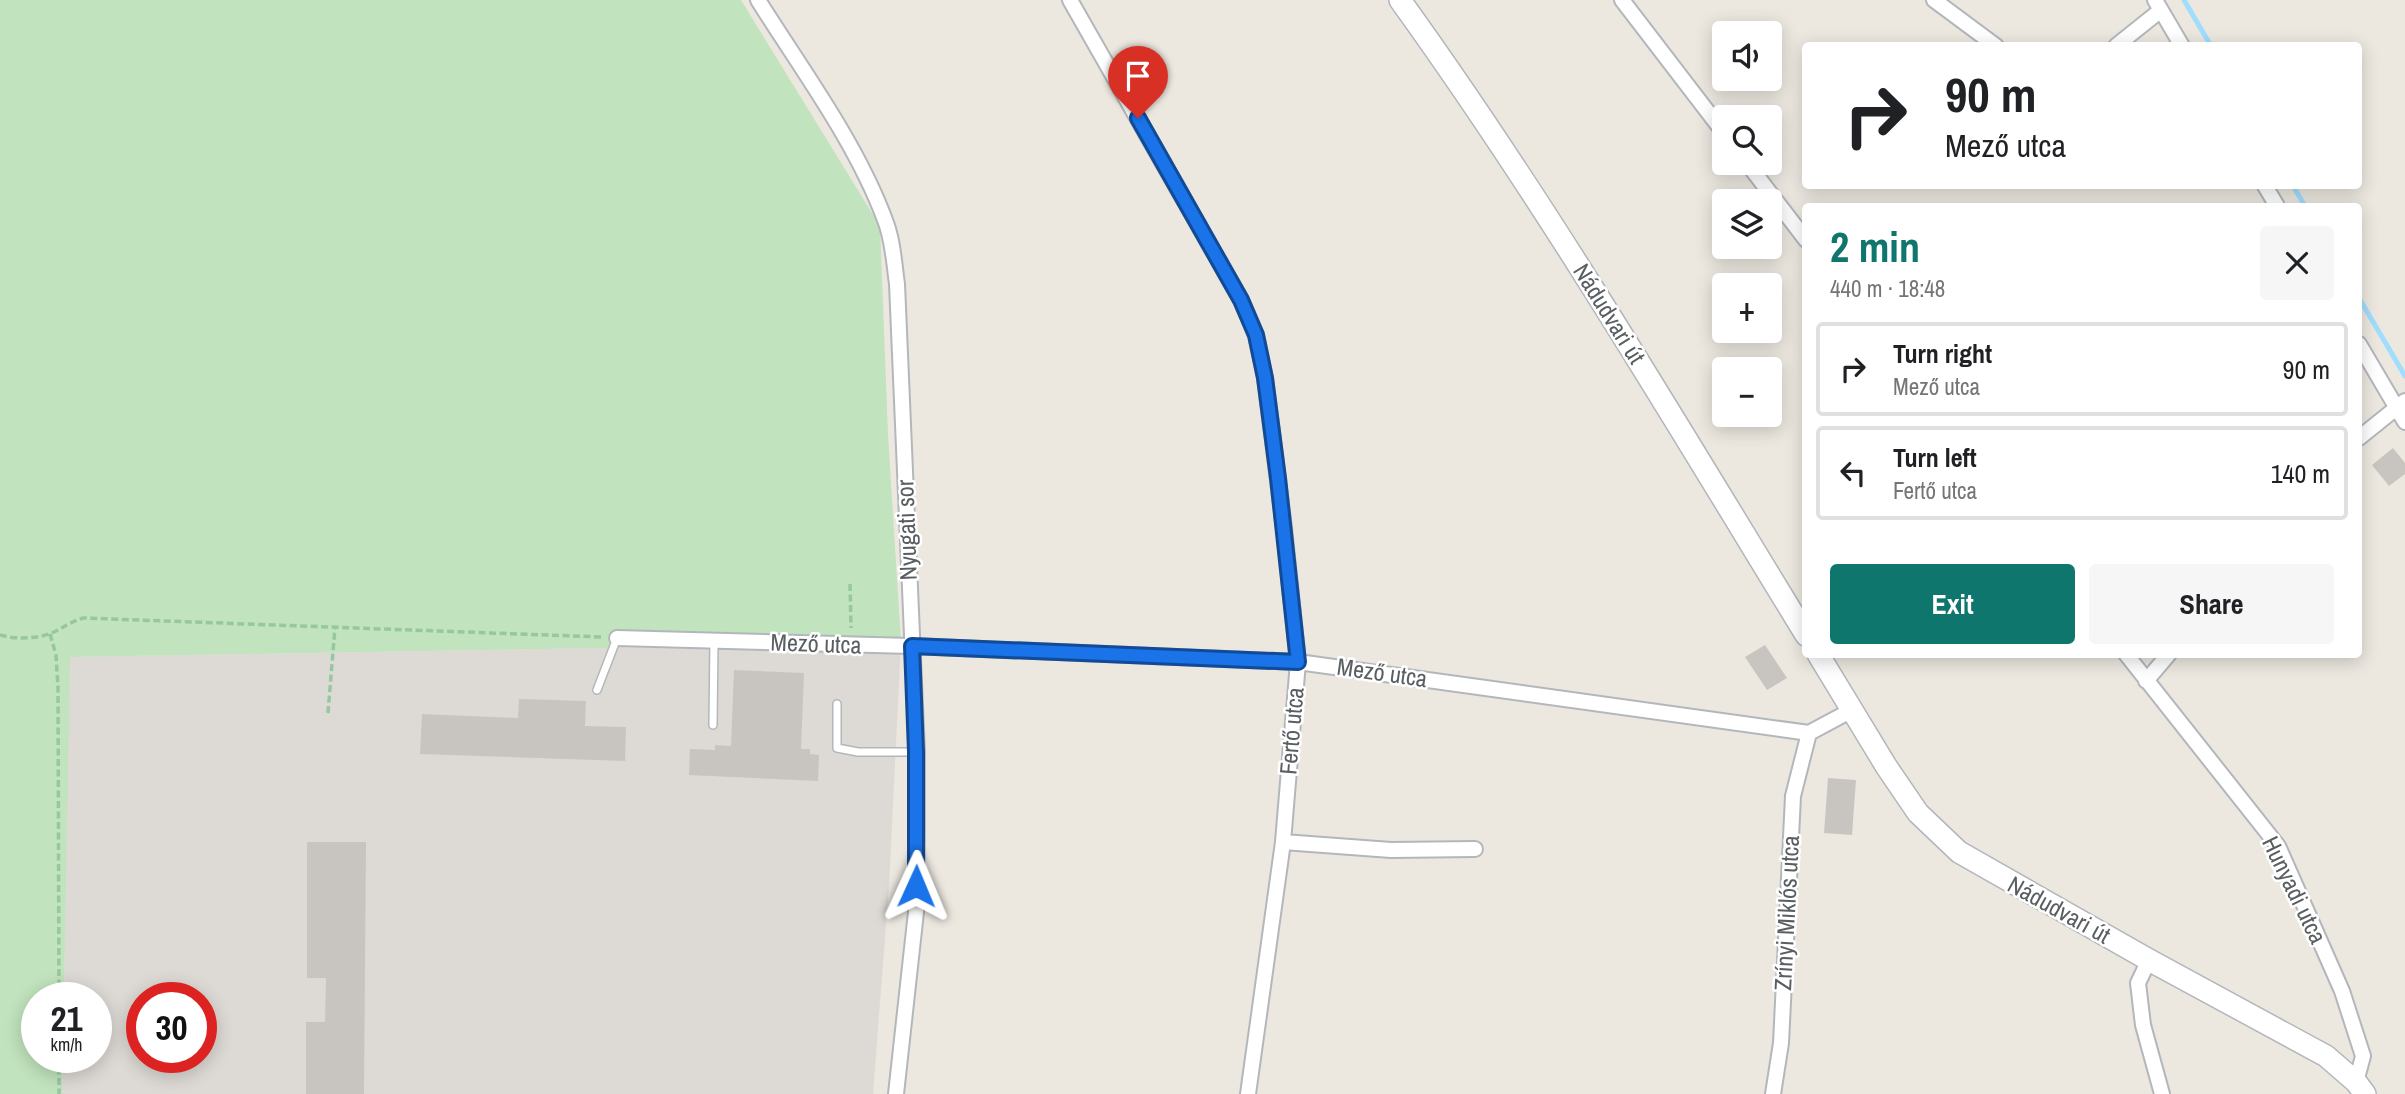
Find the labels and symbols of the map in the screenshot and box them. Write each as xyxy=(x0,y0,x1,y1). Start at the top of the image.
pin xyxy=(1108,46,1168,118)
street label: Nádudvari út xyxy=(1566,257,1654,370)
street label: Nyugati sor xyxy=(888,479,924,581)
street label: Mező utca xyxy=(770,625,862,661)
street label: Mező utca xyxy=(1335,650,1429,694)
street label: Fertő utca xyxy=(1271,686,1311,776)
street label: Hunyadi utca xyxy=(2255,830,2335,949)
street label: Zrínyi Miklós utca xyxy=(1766,835,1806,991)
position arrow xyxy=(879,849,953,923)
street label: Nádudvari út xyxy=(2002,868,2117,951)
speed limit sign: 30 xyxy=(126,982,217,1073)

